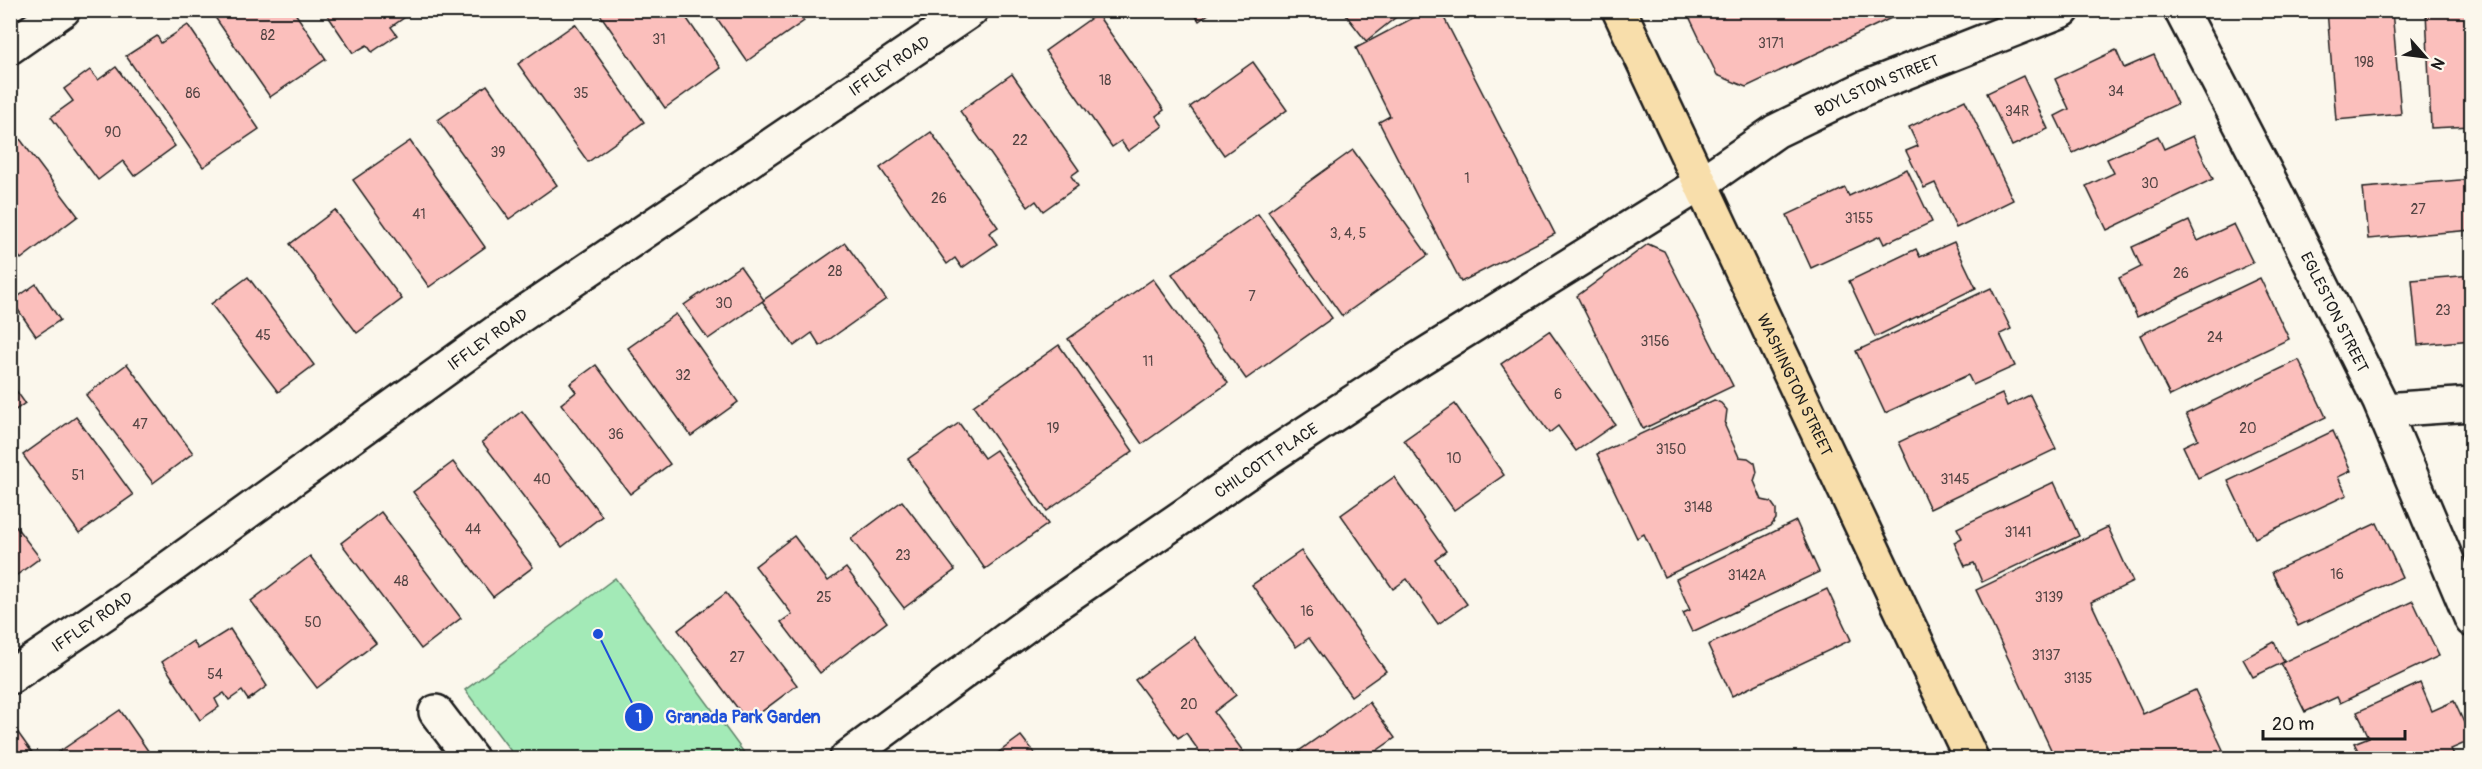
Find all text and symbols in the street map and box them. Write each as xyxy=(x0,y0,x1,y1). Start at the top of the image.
house number: 82 xyxy=(261,27,276,44)
north arrow xyxy=(2395,27,2455,87)
house number: 31 xyxy=(652,31,666,48)
street label: IFFLEY ROAD xyxy=(845,32,934,101)
house number: 3171 xyxy=(1758,35,1784,52)
street label: BOYLSTON STREET xyxy=(1812,51,1942,122)
house number: 198 xyxy=(2354,54,2374,71)
text: N xyxy=(2426,54,2449,73)
house number: 18 xyxy=(1099,72,1111,89)
house number: 34 xyxy=(2108,83,2124,100)
house number: 86 xyxy=(185,85,201,102)
house number: 35 xyxy=(573,85,589,102)
house number: 34R xyxy=(2005,103,2029,120)
house number: 90 xyxy=(105,124,121,141)
house number: 22 xyxy=(1012,132,1028,149)
house number: 39 xyxy=(490,144,506,161)
house number: 1 xyxy=(1464,170,1470,187)
house number: 30 xyxy=(2141,175,2159,192)
house number: 26 xyxy=(931,190,947,207)
house number: 27 xyxy=(2410,201,2426,218)
house number: 41 xyxy=(412,206,426,223)
house number: 3155 xyxy=(1845,210,1873,227)
house number: 3, 4, 5 xyxy=(1330,225,1366,242)
street label: EGLESTON STREET xyxy=(2296,249,2373,376)
house number: 28 xyxy=(828,263,842,280)
house number: 26 xyxy=(2173,265,2189,282)
house number: 7 xyxy=(1248,288,1256,305)
house number: 30 xyxy=(715,295,733,312)
house number: 23 xyxy=(2435,302,2451,319)
street label: IFFLEY ROAD xyxy=(444,304,532,375)
street label: WASHINGTON STREET xyxy=(1752,311,1836,459)
house number: 45 xyxy=(255,327,271,344)
house number: 24 xyxy=(2207,329,2223,346)
house number: 3156 xyxy=(1640,333,1670,350)
house number: 11 xyxy=(1143,353,1153,370)
house number: 32 xyxy=(675,367,691,384)
house number: 6 xyxy=(1554,386,1562,403)
house number: 47 xyxy=(132,416,148,433)
street label: CHILCOTT PLACE xyxy=(1211,419,1322,503)
house number: 19 xyxy=(1047,420,1059,437)
house number: 20 xyxy=(2239,420,2257,437)
house number: 36 xyxy=(608,426,624,443)
house number: 3150 xyxy=(1656,441,1686,458)
house number: 10 xyxy=(1446,450,1462,467)
house number: 51 xyxy=(71,467,85,484)
house number: 40 xyxy=(533,471,551,488)
house number: 3145 xyxy=(1941,471,1970,488)
house number: 3148 xyxy=(1684,499,1712,516)
house number: 44 xyxy=(465,521,481,538)
house number: 3141 xyxy=(2005,524,2031,541)
house number: 23 xyxy=(895,547,911,564)
house number: 16 xyxy=(2330,566,2344,583)
house number: 3142A xyxy=(1728,567,1766,584)
house number: 48 xyxy=(393,573,409,590)
street label: IFFLEY ROAD xyxy=(48,588,137,657)
house number: 25 xyxy=(816,589,832,606)
house number: 3139 xyxy=(2035,589,2063,606)
house number: 16 xyxy=(1300,603,1314,620)
house number: 50 xyxy=(304,614,322,631)
house number: 3137 xyxy=(2032,647,2061,664)
house number: 27 xyxy=(729,649,745,666)
house number: 54 xyxy=(207,666,223,683)
house number: 3135 xyxy=(2064,670,2092,687)
house number: 20 xyxy=(1180,696,1198,713)
callout: Granada Park Garden xyxy=(624,699,833,735)
scale bar xyxy=(2263,703,2406,741)
text: 1 xyxy=(635,706,643,729)
text: Granada Park Garden xyxy=(665,706,821,729)
text: 20 m xyxy=(2272,713,2314,736)

